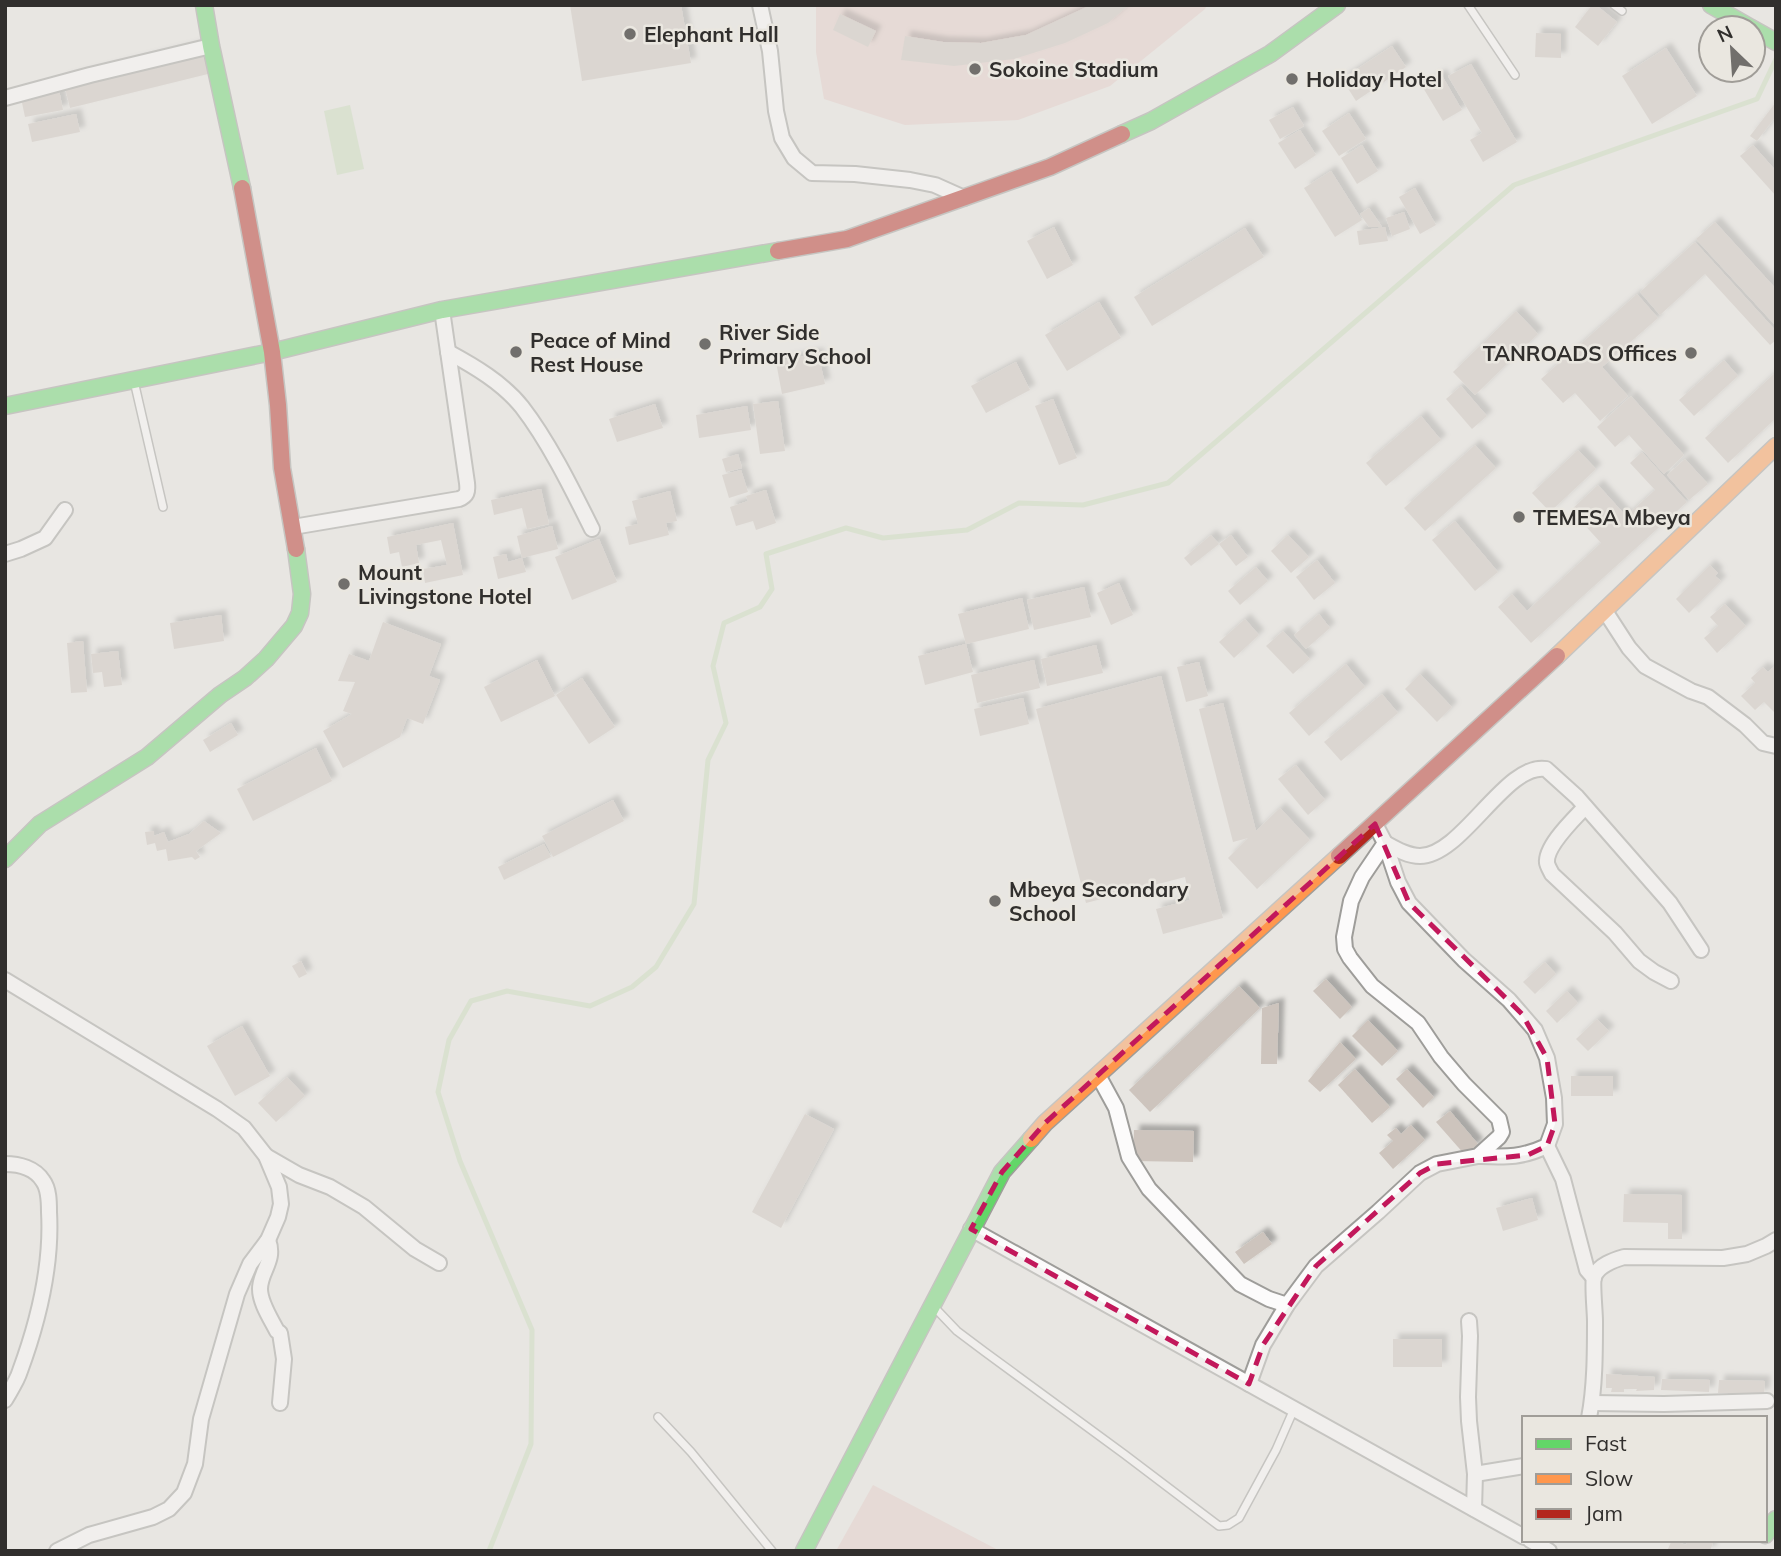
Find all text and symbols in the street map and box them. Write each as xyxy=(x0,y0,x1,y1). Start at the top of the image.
north arrow xyxy=(1697,14,1767,84)
text: N xyxy=(1713,20,1736,48)
place label: Elephant Hall xyxy=(644,21,779,47)
marker: Elephant Hall xyxy=(622,26,638,42)
place label: Sokoine Stadium xyxy=(989,56,1159,82)
marker: Sokoine Stadium xyxy=(967,61,983,77)
place label: Holiday Hotel xyxy=(1306,66,1442,92)
marker: Holiday Hotel xyxy=(1284,71,1300,87)
place label: River Side Primary School xyxy=(719,319,872,369)
place label: Peace of Mind Rest House xyxy=(530,327,671,377)
marker: River Side Primary School xyxy=(697,336,713,352)
place label: TANROADS Offices xyxy=(1483,340,1677,366)
marker: Peace of Mind Rest House xyxy=(508,344,524,360)
marker: TANROADS Offices xyxy=(1683,345,1699,361)
place label: TEMESA Mbeya xyxy=(1533,504,1691,530)
marker: TEMESA Mbeya xyxy=(1511,509,1527,525)
place label: Mount Livingstone Hotel xyxy=(358,559,532,609)
marker: Mount Livingstone Hotel xyxy=(336,576,352,592)
place label: Mbeya Secondary School xyxy=(1009,876,1189,926)
marker: Mbeya Secondary School xyxy=(987,893,1003,909)
legend xyxy=(1522,1416,1767,1542)
text: Fast xyxy=(1585,1430,1627,1456)
text: Slow xyxy=(1585,1465,1633,1491)
text: Jam xyxy=(1585,1500,1623,1526)

